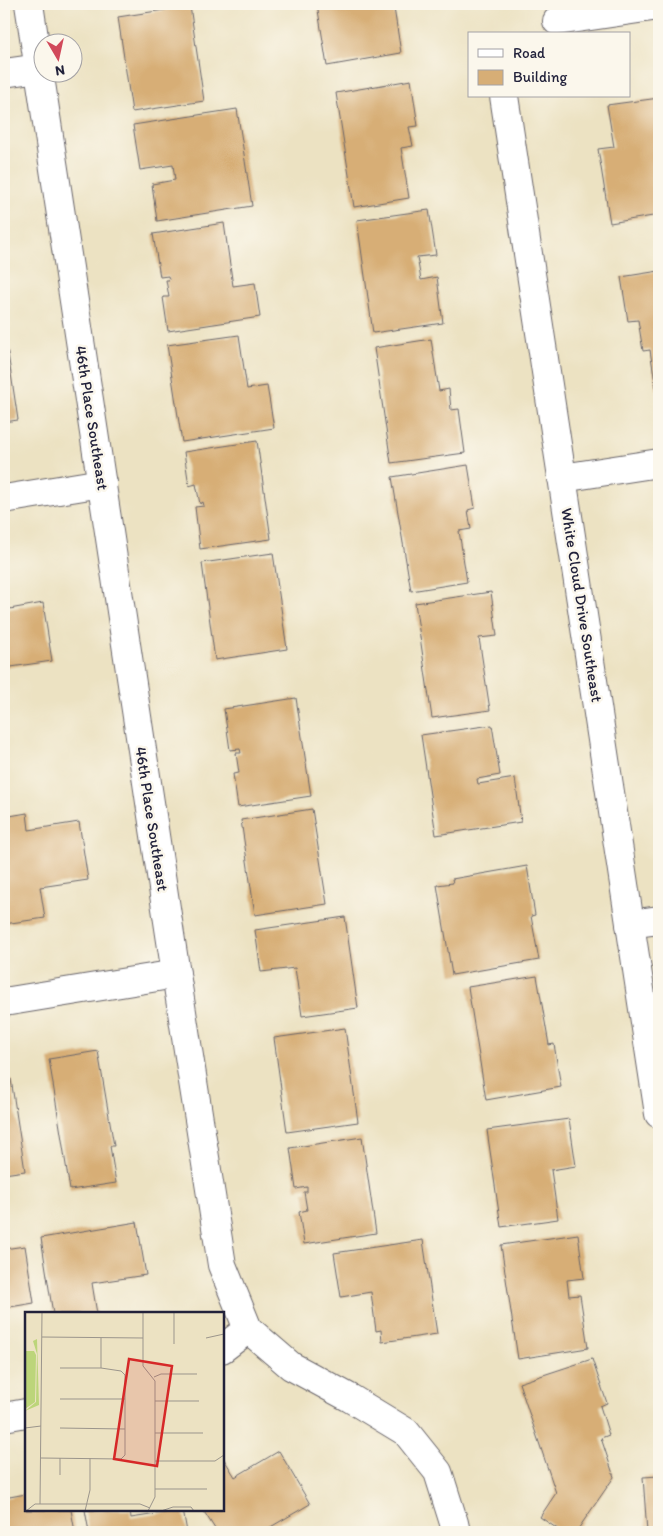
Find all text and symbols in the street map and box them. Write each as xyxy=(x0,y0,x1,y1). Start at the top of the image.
north arrow xyxy=(32,32,82,82)
legend xyxy=(468,32,630,98)
text: Road xyxy=(513,44,546,62)
text: N xyxy=(54,61,66,79)
text: Building xyxy=(513,68,567,86)
street label: 46th Place Southeast xyxy=(71,344,113,492)
street label: White Cloud Drive Southeast xyxy=(557,506,607,704)
street label: 46th Place Southeast xyxy=(131,745,173,893)
inset map xyxy=(25,1312,224,1511)

